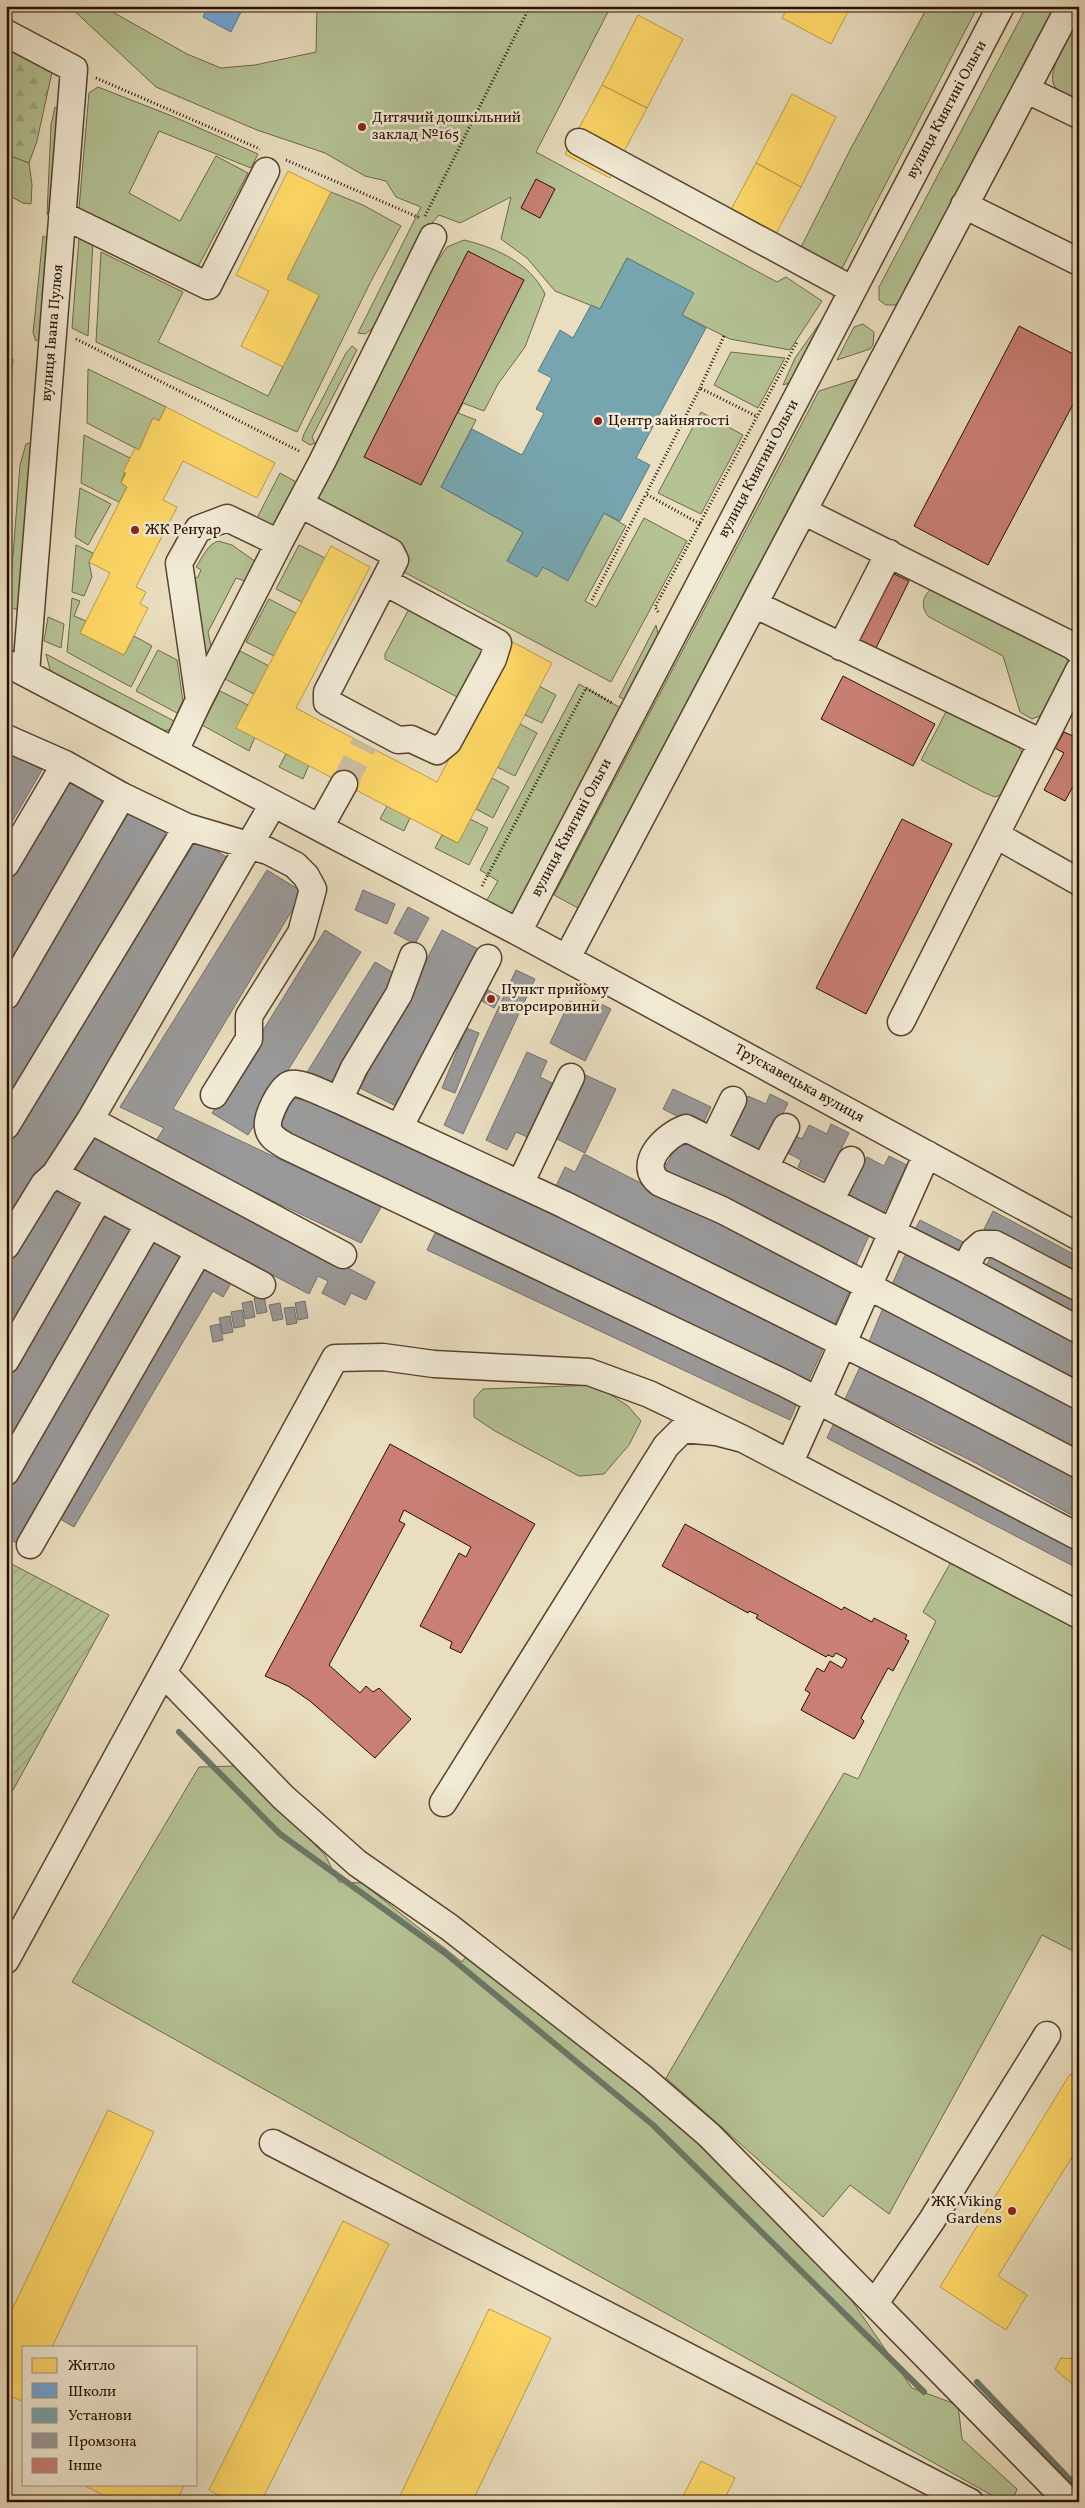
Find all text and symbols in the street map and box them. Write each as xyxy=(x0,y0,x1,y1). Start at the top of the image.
street label: вулиця Княгині Ольги xyxy=(902,37,992,183)
place label: Дитячий дошкільний заклад №165 xyxy=(372,108,521,146)
marker: Дитячий дошкільний заклад №165 xyxy=(356,121,368,133)
street label: вулиця Івана Пулюя xyxy=(37,263,69,402)
street label: вулиця Княгині Ольги xyxy=(714,396,804,542)
place label: Центр зайнятості xyxy=(608,411,729,432)
marker: Центр зайнятості xyxy=(592,415,604,427)
place label: ЖК Ренуар xyxy=(145,520,221,541)
marker: ЖК Ренуар xyxy=(129,524,141,536)
street label: вулиця Княгині Ольги xyxy=(527,755,617,901)
place label: Пункт прийому вторсировини xyxy=(501,980,609,1018)
marker: Пункт прийому вторсировини xyxy=(485,993,497,1005)
street label: Трускавецька вулиця xyxy=(730,1040,868,1129)
place label: ЖК Viking Gardens xyxy=(931,2192,1002,2230)
marker: ЖК Viking Gardens xyxy=(1006,2205,1018,2217)
legend xyxy=(22,2346,198,2486)
text: Житло xyxy=(68,2356,115,2377)
text: Школи xyxy=(68,2382,116,2403)
text: Установи xyxy=(68,2406,132,2427)
text: Промзона xyxy=(68,2432,137,2453)
text: Інше xyxy=(68,2456,102,2477)

